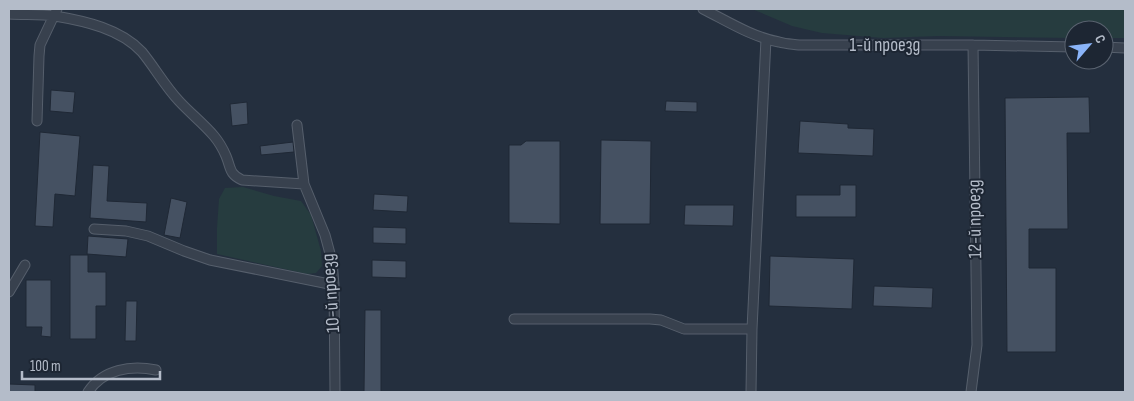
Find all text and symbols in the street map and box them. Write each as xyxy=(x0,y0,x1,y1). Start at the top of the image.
north arrow xyxy=(1064,20,1114,70)
text: С xyxy=(1091,32,1109,46)
street label: 1-й проезд xyxy=(850,34,920,57)
street label: 12-й проезд xyxy=(963,179,987,259)
street label: 10-й проезд xyxy=(317,253,345,333)
scale bar xyxy=(22,348,160,380)
text: 100 m xyxy=(30,357,61,376)

